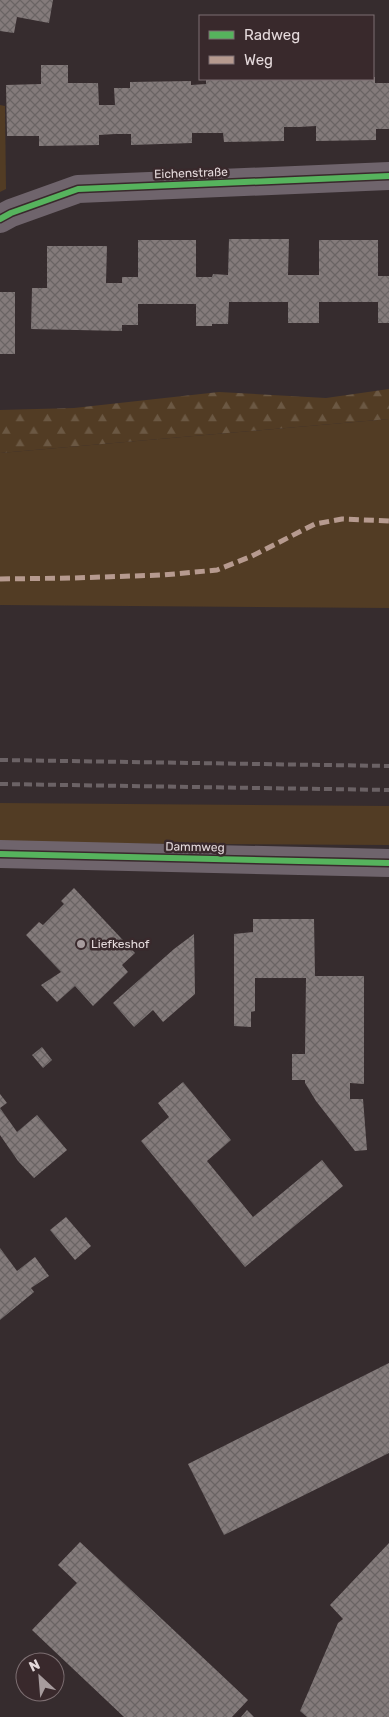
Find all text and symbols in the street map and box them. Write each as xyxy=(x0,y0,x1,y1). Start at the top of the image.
legend xyxy=(199,15,374,80)
text: Radweg xyxy=(244,26,300,44)
text: Weg xyxy=(244,51,273,69)
street label: Eichenstraße xyxy=(154,165,228,181)
street label: Dammweg xyxy=(165,839,225,855)
place label: Liefkeshof xyxy=(91,937,150,951)
marker: Liefkeshof xyxy=(75,938,87,950)
north arrow xyxy=(15,1652,65,1702)
text: N xyxy=(26,1656,43,1676)

